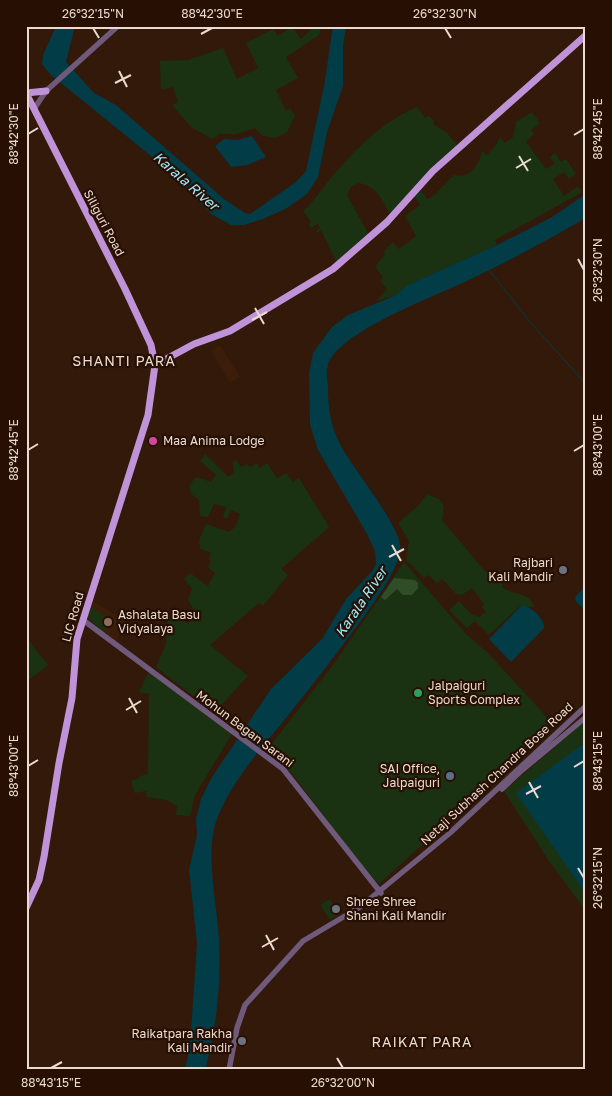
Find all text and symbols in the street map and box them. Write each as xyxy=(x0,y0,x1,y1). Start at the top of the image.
text: 26°32'15"N xyxy=(62,6,124,21)
text: 88°42'30"E xyxy=(181,6,243,21)
text: 26°32'30"N xyxy=(413,6,477,21)
text: 88°42'45"E xyxy=(590,98,605,160)
text: 88°42'30"E xyxy=(6,103,21,165)
water label: Karala River xyxy=(150,148,224,215)
street label: Siliguri Road xyxy=(81,187,128,258)
text: 26°32'30"N xyxy=(590,238,605,302)
district label: SHANTI PARA xyxy=(72,352,176,369)
text: 88°43'00"E xyxy=(590,414,605,476)
text: 88°42'45"E xyxy=(6,419,21,481)
place label: Maa Anima Lodge xyxy=(163,433,265,448)
marker: Maa Anima Lodge xyxy=(147,435,159,447)
place label: Rajbari Kali Mandir xyxy=(488,555,553,584)
water label: Karala River xyxy=(331,561,392,640)
marker: Rajbari Kali Mandir xyxy=(557,564,569,576)
street label: LIC Road xyxy=(58,590,87,644)
place label: Ashalata Basu Vidyalaya xyxy=(118,607,200,636)
marker: Ashalata Basu Vidyalaya xyxy=(102,616,114,628)
place label: Jalpaiguri Sports Complex xyxy=(428,678,520,707)
street label: Mohun Bagan Sarani xyxy=(194,687,297,770)
marker: Jalpaiguri Sports Complex xyxy=(412,687,424,699)
street label: Netaji Subhash Chandra Bose Road xyxy=(417,699,576,848)
text: 88°43'15"E xyxy=(590,731,605,791)
text: 88°43'00"E xyxy=(6,735,21,797)
place label: SAI Office, Jalpaiguri xyxy=(380,761,440,790)
marker: SAI Office, Jalpaiguri xyxy=(444,770,456,782)
text: 26°32'15"N xyxy=(590,847,605,909)
place label: Shree Shree Shani Kali Mandir xyxy=(346,894,447,923)
marker: Shree Shree Shani Kali Mandir xyxy=(330,903,342,915)
place label: Raikatpara Rakha Kali Mandir xyxy=(132,1026,232,1055)
district label: RAIKAT PARA xyxy=(371,1033,473,1050)
marker: Raikatpara Rakha Kali Mandir xyxy=(236,1035,248,1047)
text: 88°43'15"E xyxy=(21,1075,81,1090)
text: 26°32'00"N xyxy=(311,1075,375,1090)

